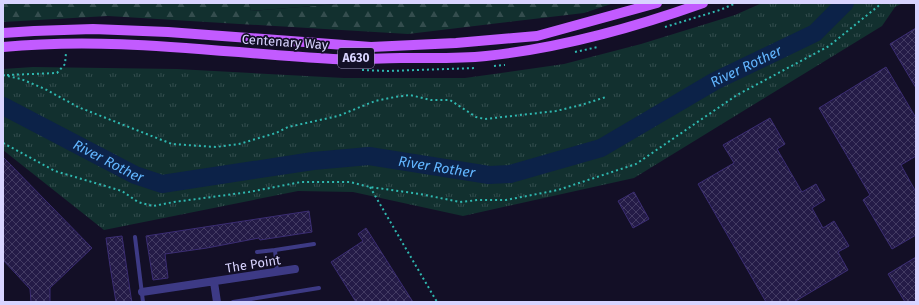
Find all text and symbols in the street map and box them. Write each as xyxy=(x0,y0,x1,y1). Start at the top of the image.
street label: Centenary Way xyxy=(241,32,329,53)
water label: River Rother xyxy=(707,42,785,91)
road number: A630 xyxy=(338,48,374,68)
water label: River Rother xyxy=(70,136,147,186)
water label: River Rother xyxy=(397,152,477,181)
street label: The Point xyxy=(224,252,282,276)

